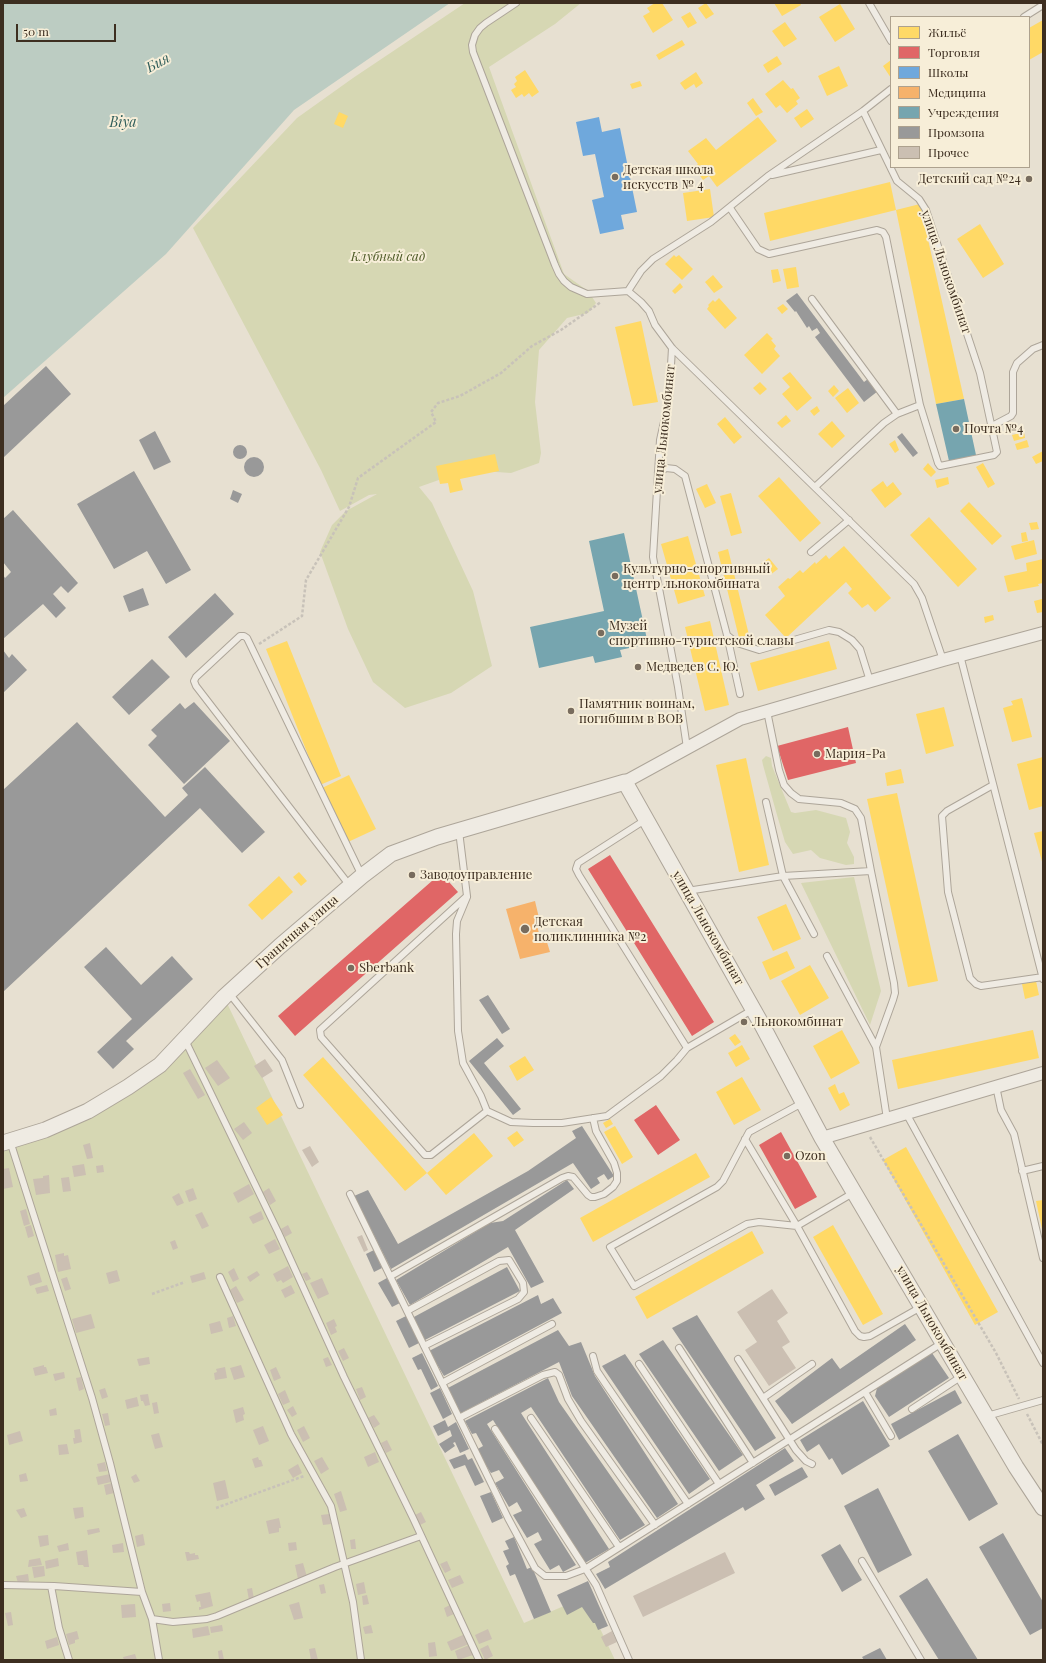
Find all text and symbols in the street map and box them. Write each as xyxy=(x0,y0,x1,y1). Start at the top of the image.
scale bar xyxy=(18,16,118,42)
legend xyxy=(890,16,1030,168)
text: 50 m xyxy=(23,23,49,39)
text: Жильё xyxy=(928,24,966,40)
text: Торговля xyxy=(928,44,980,60)
water label: Бия xyxy=(143,50,173,76)
text: Школы xyxy=(928,64,968,80)
text: Медицина xyxy=(928,84,986,100)
text: Учреждения xyxy=(928,104,999,120)
water label: Biya xyxy=(109,115,137,131)
text: Промзона xyxy=(928,124,985,140)
text: Прочее xyxy=(928,144,969,160)
place label: Детская школа искусств № 4 xyxy=(623,162,713,193)
place label: Детский сад №24 xyxy=(918,171,1021,187)
marker: Детская школа искусств № 4 xyxy=(610,172,620,182)
marker: Детский сад №24 xyxy=(1024,174,1034,184)
street label: улица Льнокомбинат xyxy=(918,208,974,336)
park label: Клубный сад xyxy=(351,249,425,265)
street label: улица Льнокомбинат xyxy=(649,364,679,494)
place label: Почта №4 xyxy=(964,421,1023,437)
marker: Почта №4 xyxy=(951,424,961,434)
place label: Культурно-спортивный центр льнокомбината xyxy=(623,561,770,592)
marker: Культурно-спортивный центр льнокомбината xyxy=(610,571,620,581)
place label: Музей спортивно-туристской славы xyxy=(609,618,794,649)
marker: Музей спортивно-туристской славы xyxy=(596,628,606,638)
place label: Медведев С. Ю. xyxy=(646,659,739,675)
marker: Медведев С. Ю. xyxy=(633,662,643,672)
place label: Памятник воинам, погибшим в ВОВ xyxy=(579,696,695,727)
marker: Памятник воинам, погибшим в ВОВ xyxy=(566,706,576,716)
place label: Мария-Ра xyxy=(825,746,886,762)
marker: Мария-Ра xyxy=(812,749,822,759)
place label: Заводоуправление xyxy=(420,867,532,883)
street label: улица Льнокомбинат xyxy=(669,868,747,988)
marker: Заводоуправление xyxy=(407,870,417,880)
street label: Граничная улица xyxy=(253,892,341,972)
place label: Детская поликлинника №2 xyxy=(534,914,646,945)
marker: Детская поликлинника №2 xyxy=(519,923,531,935)
place label: Sberbank xyxy=(359,960,414,976)
marker: Sberbank xyxy=(346,963,356,973)
place label: Льнокомбинат xyxy=(752,1014,843,1030)
marker: Льнокомбинат xyxy=(739,1017,749,1027)
place label: Ozon xyxy=(795,1148,826,1164)
marker: Ozon xyxy=(782,1151,792,1161)
street label: улица Льнокомбинат xyxy=(893,1263,971,1383)

